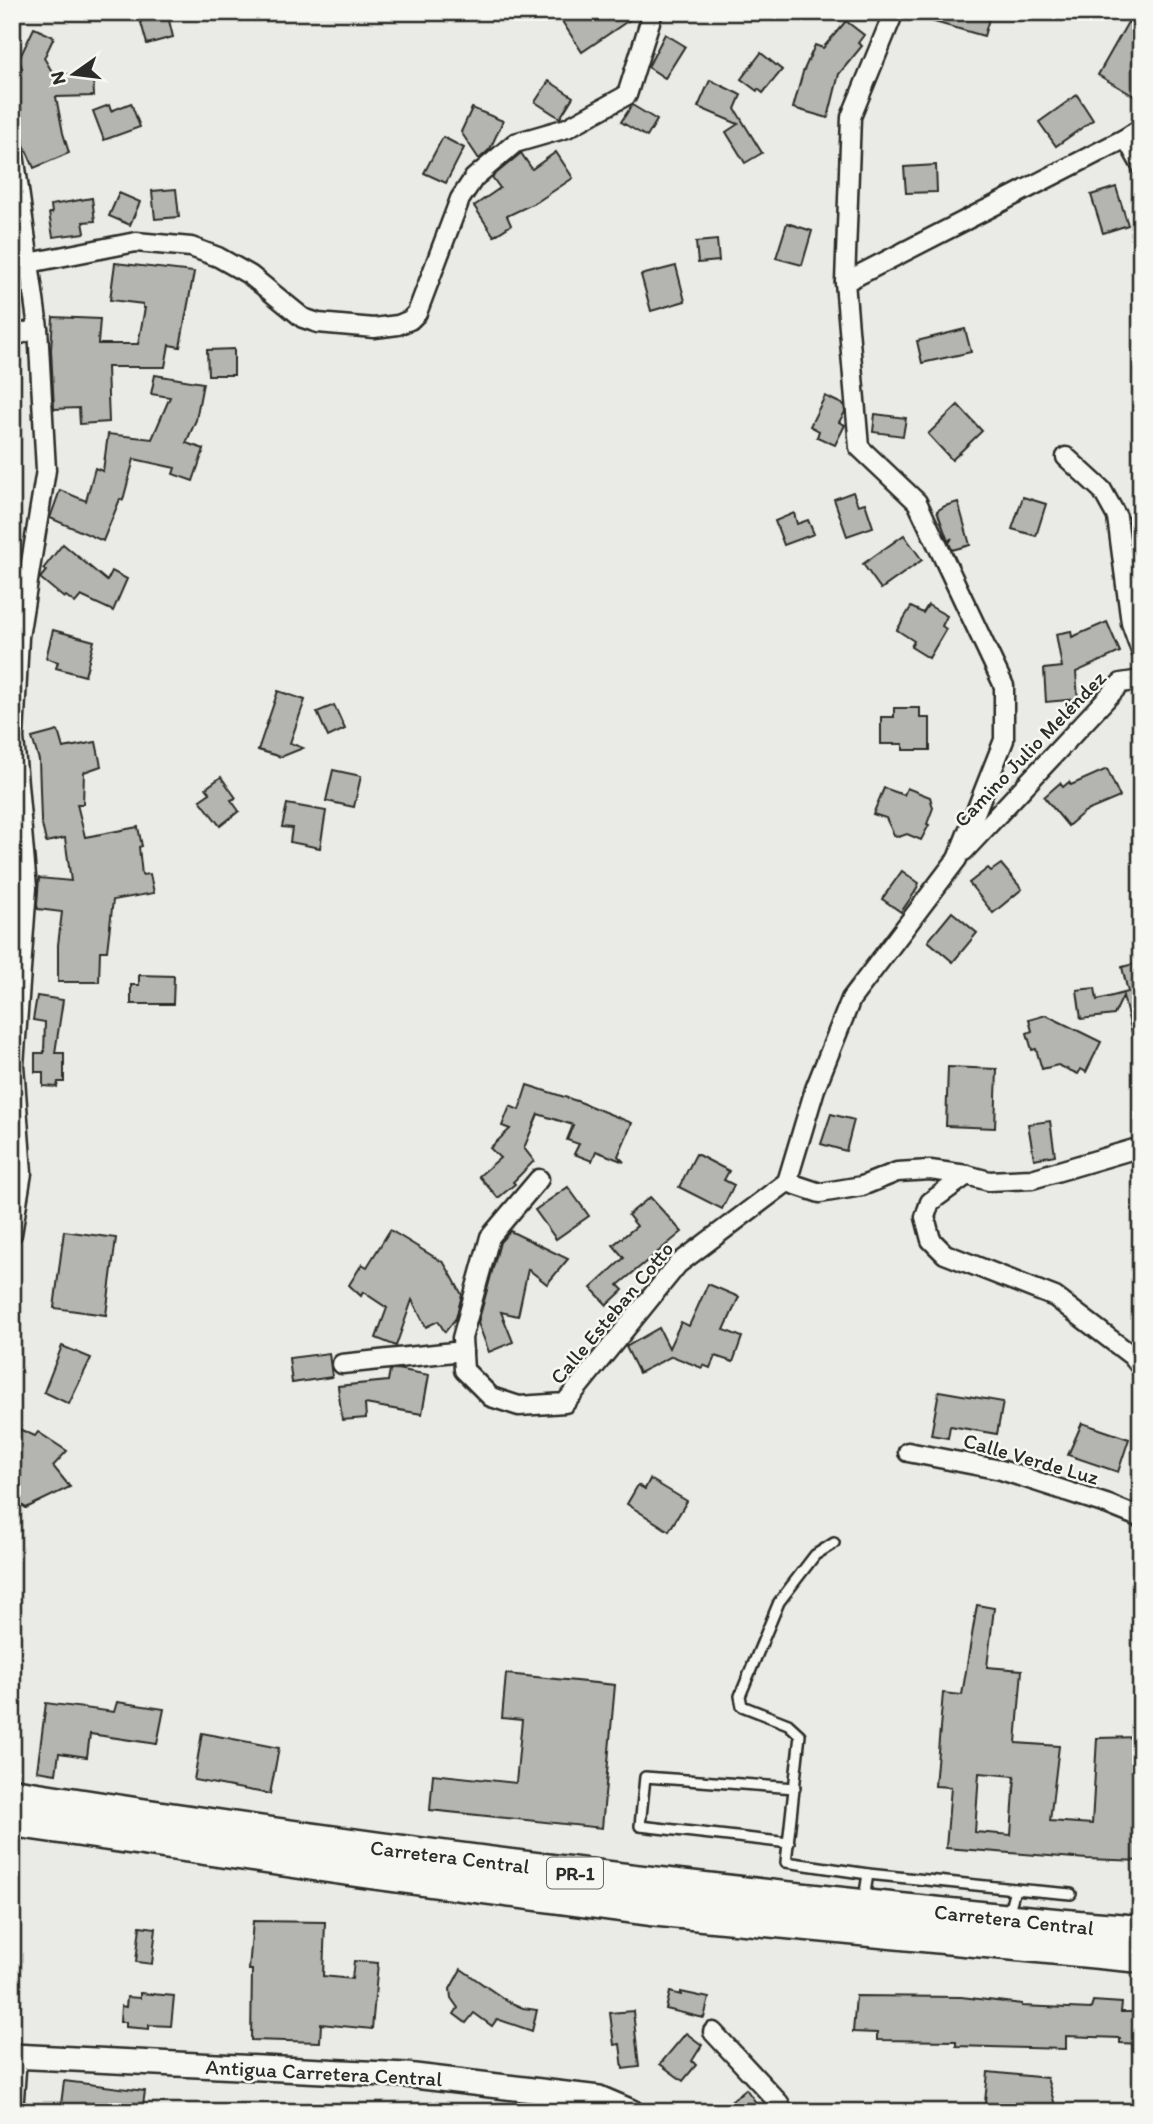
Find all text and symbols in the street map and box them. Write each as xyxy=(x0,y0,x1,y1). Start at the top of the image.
north arrow xyxy=(38,38,108,108)
text: N xyxy=(45,69,71,87)
street label: Camino Julio Meléndez xyxy=(948,665,1111,832)
street label: Calle Esteban Cotto xyxy=(545,1236,679,1389)
street label: Calle Verde Luz xyxy=(961,1427,1102,1490)
street label: Carretera Central xyxy=(369,1834,531,1879)
road number: PR-1 xyxy=(547,1857,603,1888)
street label: Carretera Central xyxy=(933,1899,1095,1940)
street label: Antigua Carretera Central xyxy=(205,2054,443,2091)

